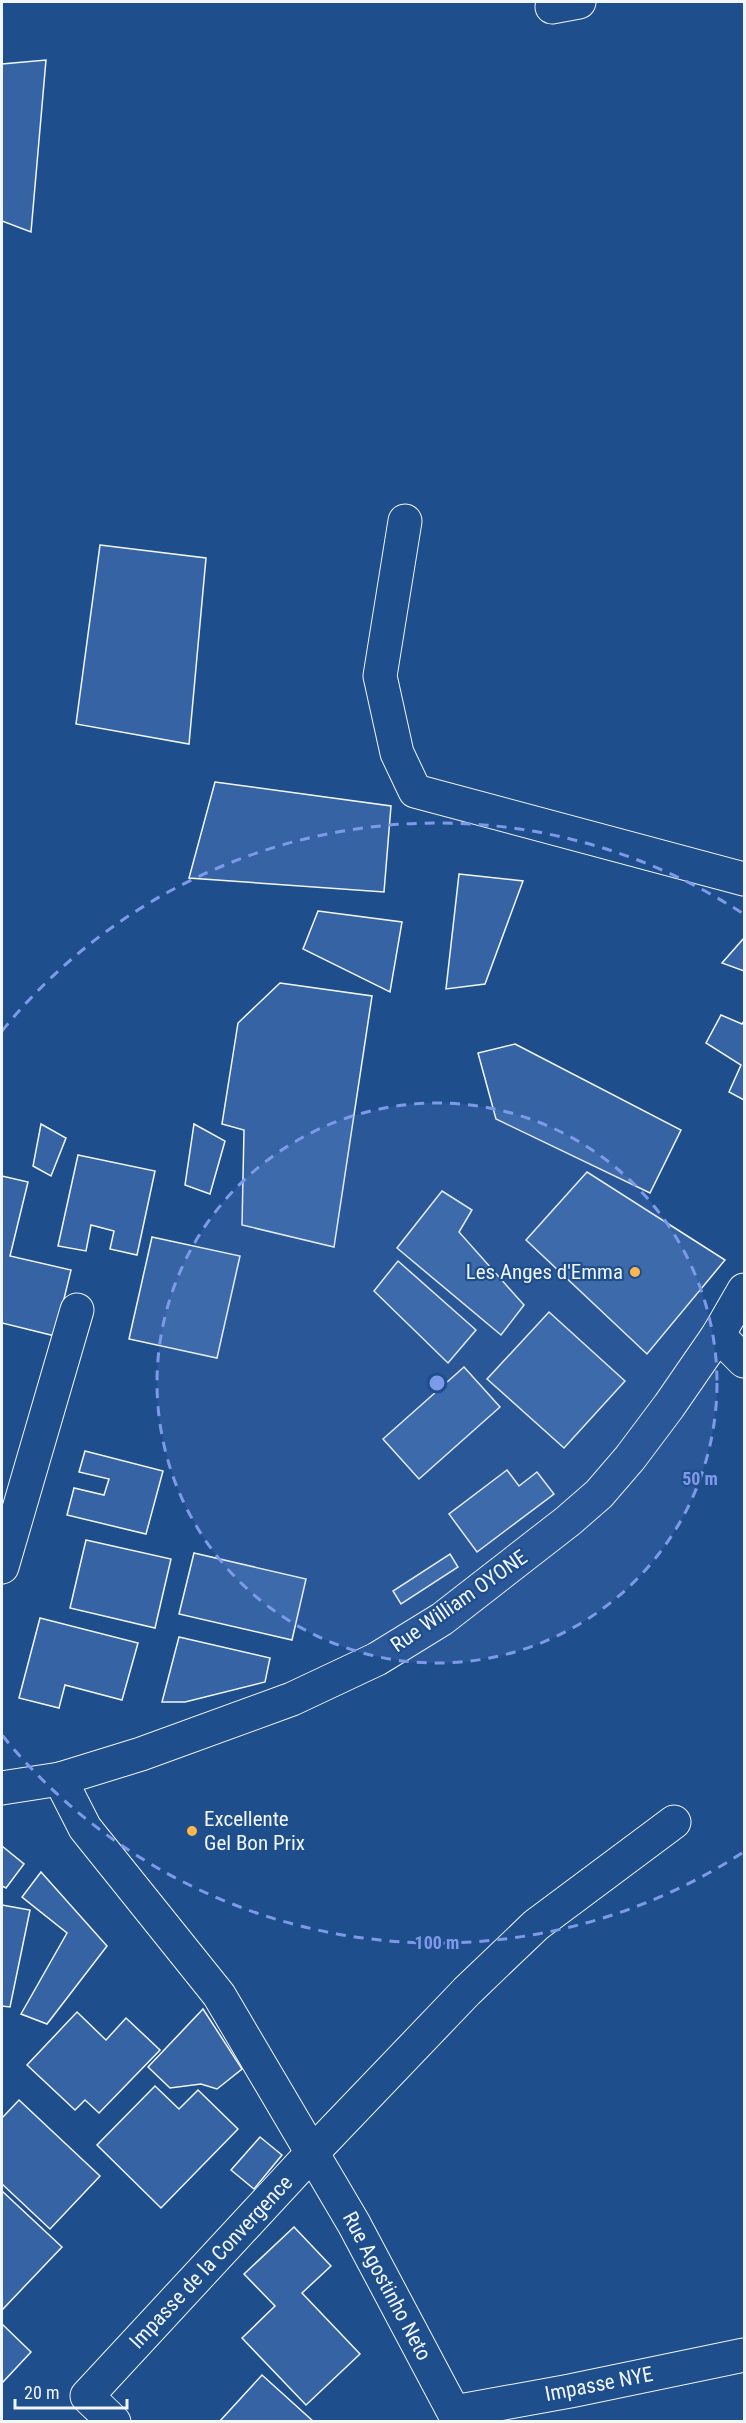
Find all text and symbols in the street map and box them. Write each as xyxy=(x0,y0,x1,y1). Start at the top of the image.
place label: Les Anges d'Emma xyxy=(466,1260,623,1284)
marker: Les Anges d'Emma xyxy=(628,1265,642,1279)
centre of rings xyxy=(427,1373,447,1393)
text: 50 m xyxy=(682,1468,718,1489)
street label: Rue William OYONE xyxy=(386,1545,532,1657)
place label: Excellente Gel Bon Prix xyxy=(204,1807,305,1855)
marker: Excellente Gel Bon Prix xyxy=(185,1824,199,1838)
text: 100 m xyxy=(415,1932,459,1953)
street label: Impasse de la Convergence xyxy=(125,2171,297,2353)
street label: Rue Agostinho Neto xyxy=(338,2208,436,2364)
street label: Impasse NYE xyxy=(543,2362,655,2406)
scale bar xyxy=(15,2372,128,2410)
text: 20 m xyxy=(24,2382,59,2403)

